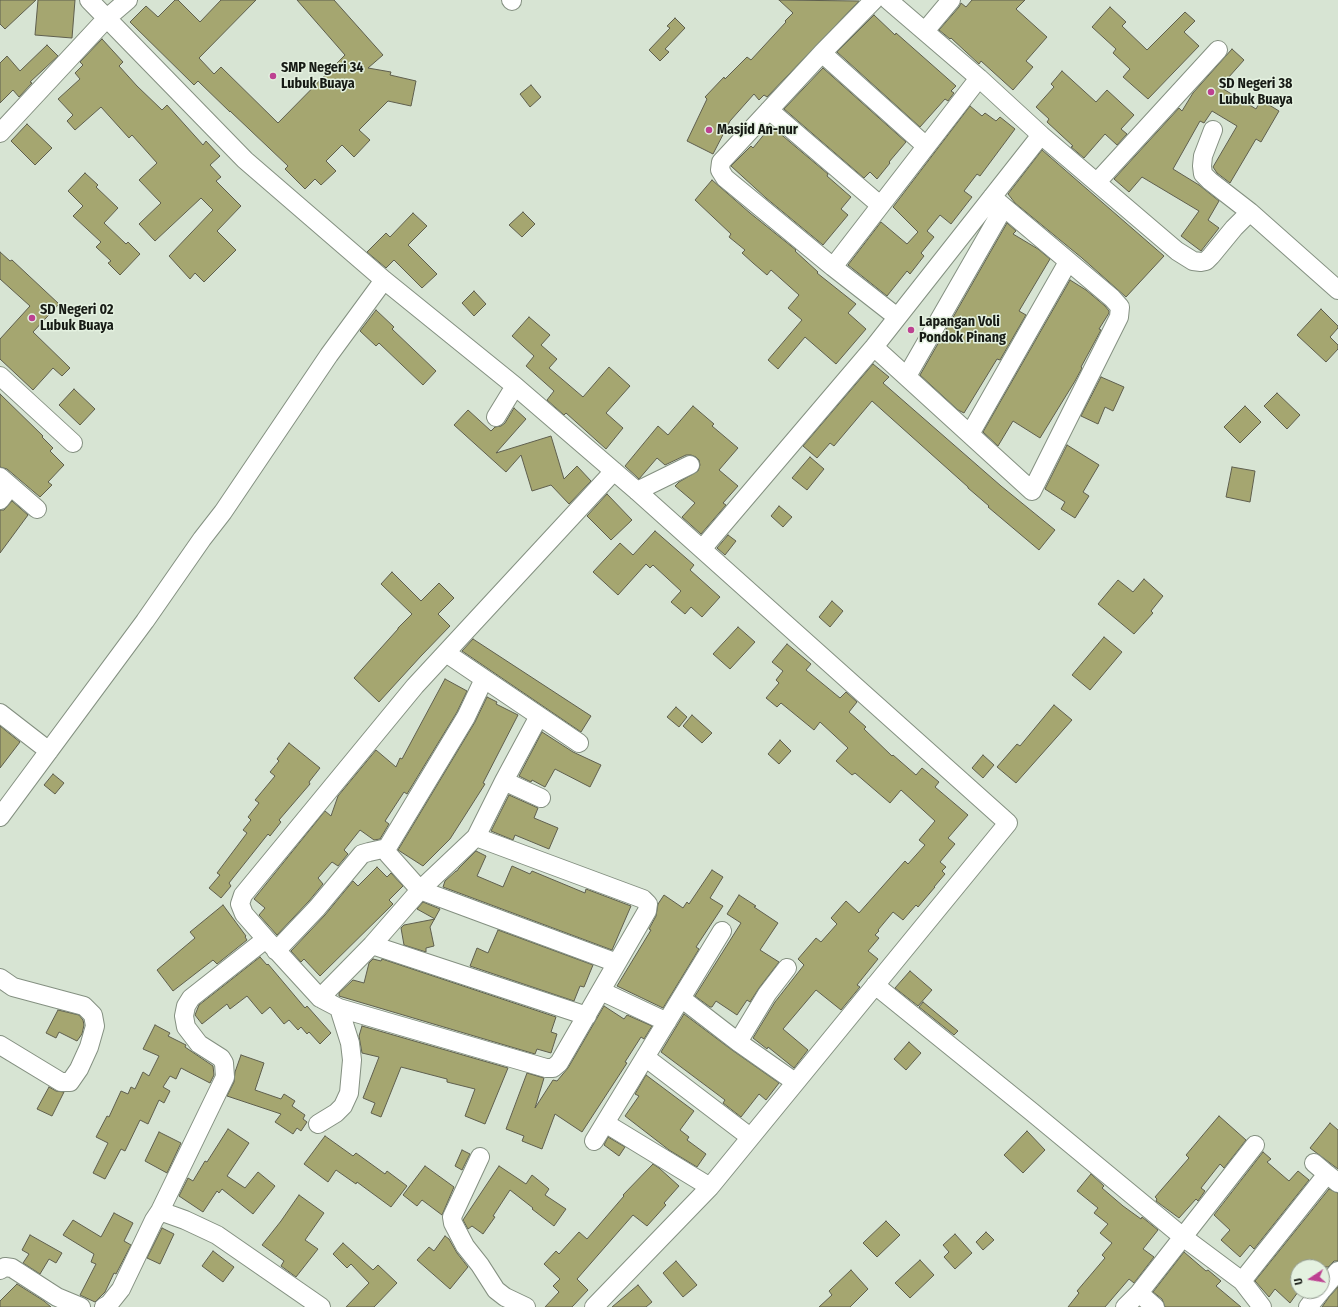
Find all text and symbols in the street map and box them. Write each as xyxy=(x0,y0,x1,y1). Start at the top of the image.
place label: SMP Negeri 34 Lubuk Buaya xyxy=(281,60,363,92)
marker: SMP Negeri 34 Lubuk Buaya xyxy=(268,71,278,81)
place label: SD Negeri 38 Lubuk Buaya xyxy=(1219,76,1293,108)
marker: SD Negeri 38 Lubuk Buaya xyxy=(1206,87,1216,97)
place label: Masjid An-nur xyxy=(717,122,798,138)
marker: Masjid An-nur xyxy=(704,125,714,135)
place label: SD Negeri 02 Lubuk Buaya xyxy=(40,302,114,334)
marker: SD Negeri 02 Lubuk Buaya xyxy=(27,313,37,323)
place label: Lapangan Voli Pondok Pinang xyxy=(919,314,1006,346)
marker: Lapangan Voli Pondok Pinang xyxy=(906,325,916,335)
north arrow xyxy=(1290,1259,1330,1299)
text: U xyxy=(1292,1277,1306,1286)

